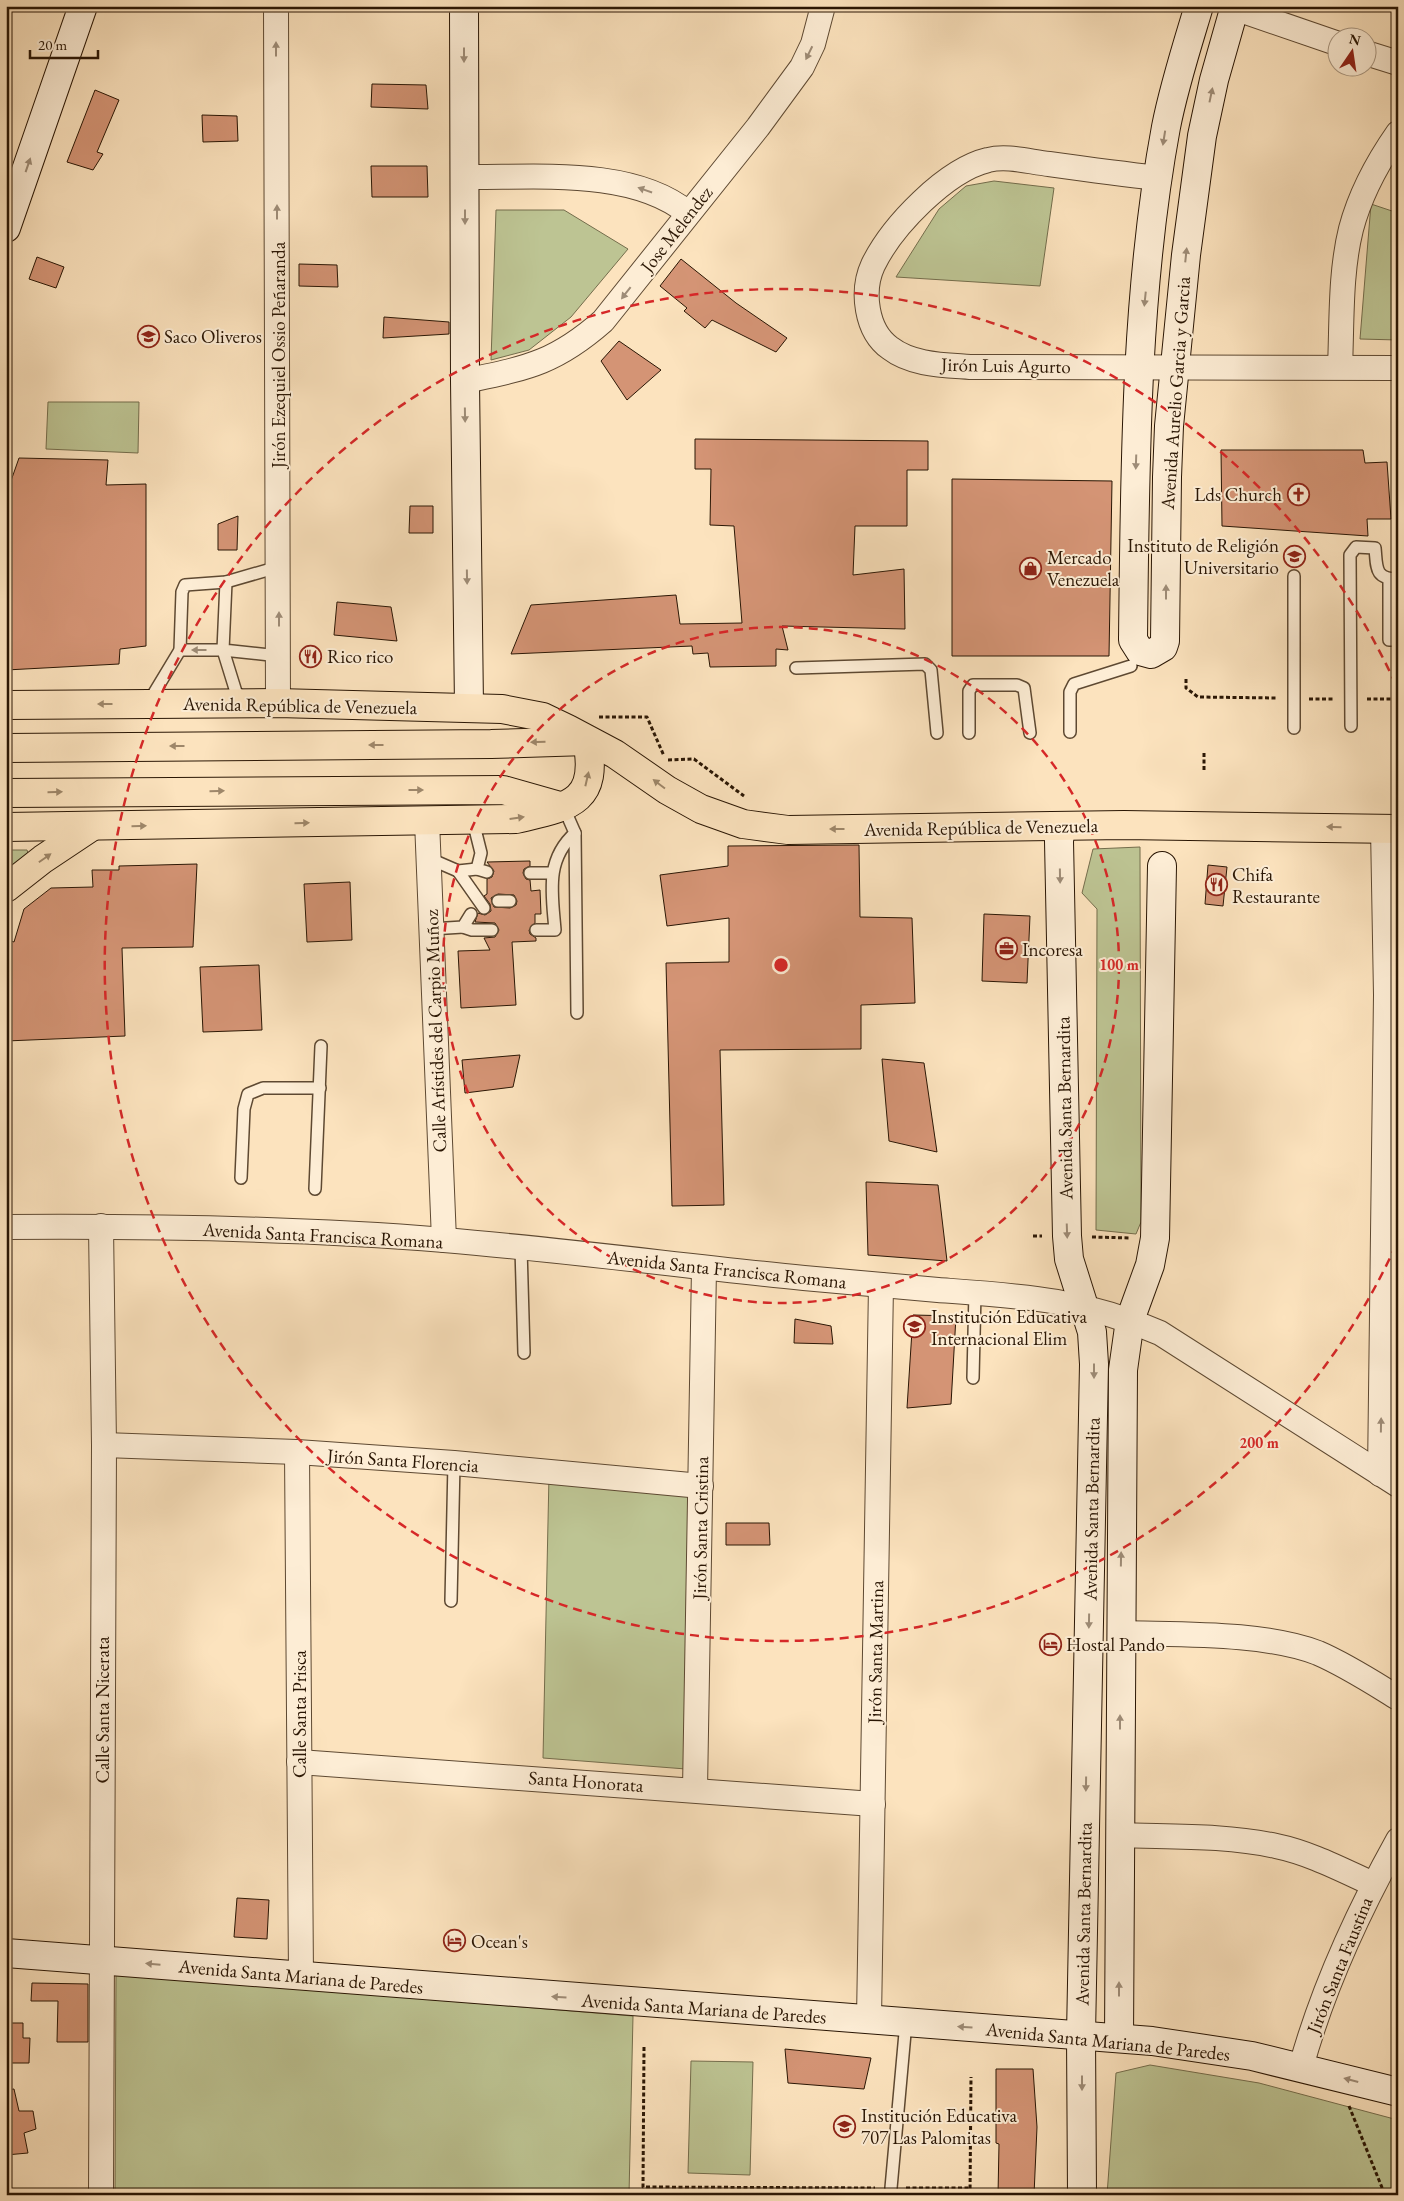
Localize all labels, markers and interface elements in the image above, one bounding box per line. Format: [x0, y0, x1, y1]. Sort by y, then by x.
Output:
scale bar [30, 28, 98, 60]
north arrow [1326, 28, 1376, 78]
text: N [1347, 29, 1363, 50]
text: 20 m [38, 35, 67, 54]
one-way arrow [272, 41, 280, 57]
one-way arrow [805, 46, 813, 60]
one-way arrow [460, 47, 468, 63]
one-way arrow [1207, 87, 1215, 102]
one-way arrow [1160, 130, 1168, 146]
one-way arrow [24, 157, 32, 172]
street label: Jose Melendez [633, 180, 719, 279]
one-way arrow [638, 186, 653, 193]
one-way arrow [273, 203, 281, 219]
one-way arrow [461, 210, 469, 226]
street label: Jirón Ezequiel Ossio Peñaranda [266, 241, 291, 470]
one-way arrow [1182, 247, 1190, 263]
street label: Avenida Aurelio Garcia y Garcia [1155, 275, 1196, 511]
one-way arrow [621, 286, 631, 300]
one-way arrow [1141, 292, 1149, 308]
school or university icon: Saco Oliveros [136, 324, 160, 348]
place label: Saco Oliveros [164, 324, 262, 349]
street label: Jirón Luis Agurto [939, 352, 1071, 379]
one-way arrow [461, 407, 469, 423]
one-way arrow [1131, 454, 1139, 470]
place label: Lds Church [1194, 482, 1282, 507]
church icon: Lds Church [1286, 482, 1310, 506]
place label: Instituto de Religión Universitario [1127, 533, 1279, 580]
school or university icon: Instituto de Religión Universitario [1283, 544, 1307, 568]
place label: Mercado Venezuela [1047, 545, 1120, 592]
shop icon: Mercado Venezuela [1019, 556, 1043, 580]
one-way arrow [463, 570, 471, 586]
one-way arrow [1162, 584, 1170, 600]
one-way arrow [275, 611, 283, 627]
restaurant icon: Rico rico [299, 644, 323, 668]
place label: Rico rico [327, 644, 394, 669]
one-way arrow [191, 646, 207, 654]
street label: Avenida República de Venezuela [182, 691, 418, 720]
one-way arrow [97, 700, 113, 708]
one-way arrow [530, 739, 546, 747]
one-way arrow [367, 741, 383, 749]
one-way arrow [169, 743, 185, 751]
one-way arrow [583, 771, 591, 786]
one-way arrow [653, 779, 666, 790]
one-way arrow [408, 786, 424, 794]
one-way arrow [210, 787, 226, 795]
one-way arrow [47, 788, 63, 796]
street label: Avenida República de Venezuela [863, 813, 1099, 842]
one-way arrow [509, 814, 525, 822]
one-way arrow [294, 819, 310, 827]
one-way arrow [132, 822, 148, 830]
one-way arrow [1326, 823, 1342, 831]
one-way arrow [829, 825, 845, 833]
one-way arrow [38, 853, 52, 863]
place label: Chifa Restaurante [1232, 862, 1320, 909]
one-way arrow [1056, 868, 1064, 884]
restaurant icon: Chifa Restaurante [1204, 873, 1228, 897]
street label: Calle Arístides del Carpio Muñoz [419, 908, 452, 1153]
office icon: Incoresa [994, 937, 1018, 961]
place label: Incoresa [1022, 937, 1083, 962]
text: 100 m [1099, 955, 1139, 974]
centre of rings [772, 956, 790, 974]
street label: Avenida Santa Bernardita [1050, 1016, 1079, 1201]
street label: Avenida Santa Francisca Romana [201, 1217, 444, 1254]
one-way arrow [1063, 1223, 1071, 1239]
street label: Avenida Santa Francisca Romana [605, 1244, 848, 1295]
place label: Institución Educativa Internacional Elim [931, 1304, 1087, 1351]
school or university icon: Institución Educativa Internacional Elim [903, 1315, 927, 1339]
one-way arrow [1090, 1363, 1098, 1379]
street label: Avenida Santa Bernardita [1077, 1417, 1106, 1602]
one-way arrow [1377, 1417, 1385, 1433]
text: 200 m [1239, 1433, 1279, 1452]
street label: Jirón Santa Florencia [324, 1443, 480, 1478]
street label: Jirón Santa Cristina [687, 1456, 714, 1602]
one-way arrow [1117, 1551, 1125, 1567]
street label: Jirón Santa Martina [862, 1580, 889, 1726]
one-way arrow [1085, 1613, 1093, 1629]
hotel icon: Hostal Pando [1038, 1632, 1062, 1656]
place label: Hostal Pando [1066, 1632, 1165, 1657]
street label: Calle Santa Nicerata [90, 1636, 115, 1784]
street label: Calle Santa Prisca [287, 1650, 312, 1778]
one-way arrow [1116, 1714, 1124, 1730]
street label: Santa Honorata [527, 1765, 645, 1798]
one-way arrow [1082, 1776, 1090, 1792]
street label: Avenida Santa Bernardita [1069, 1822, 1098, 2007]
street label: Jirón Santa Faustina [1300, 1893, 1378, 2039]
hotel icon: Ocean's [443, 1929, 467, 1953]
place label: Ocean's [471, 1929, 528, 1954]
street label: Avenida Santa Mariana de Paredes [177, 1953, 424, 2000]
one-way arrow [144, 1959, 160, 1967]
one-way arrow [1115, 1981, 1123, 1997]
street label: Avenida Santa Mariana de Paredes [580, 1987, 827, 2030]
one-way arrow [550, 1993, 566, 2001]
street label: Avenida Santa Mariana de Paredes [984, 2016, 1231, 2067]
one-way arrow [957, 2023, 973, 2031]
one-way arrow [1343, 2075, 1358, 2083]
one-way arrow [1078, 2076, 1086, 2092]
place label: Institución Educativa 707 Las Palomitas [861, 2103, 1017, 2150]
school or university icon: Institución Educativa 707 Las Palomitas [833, 2114, 857, 2138]

